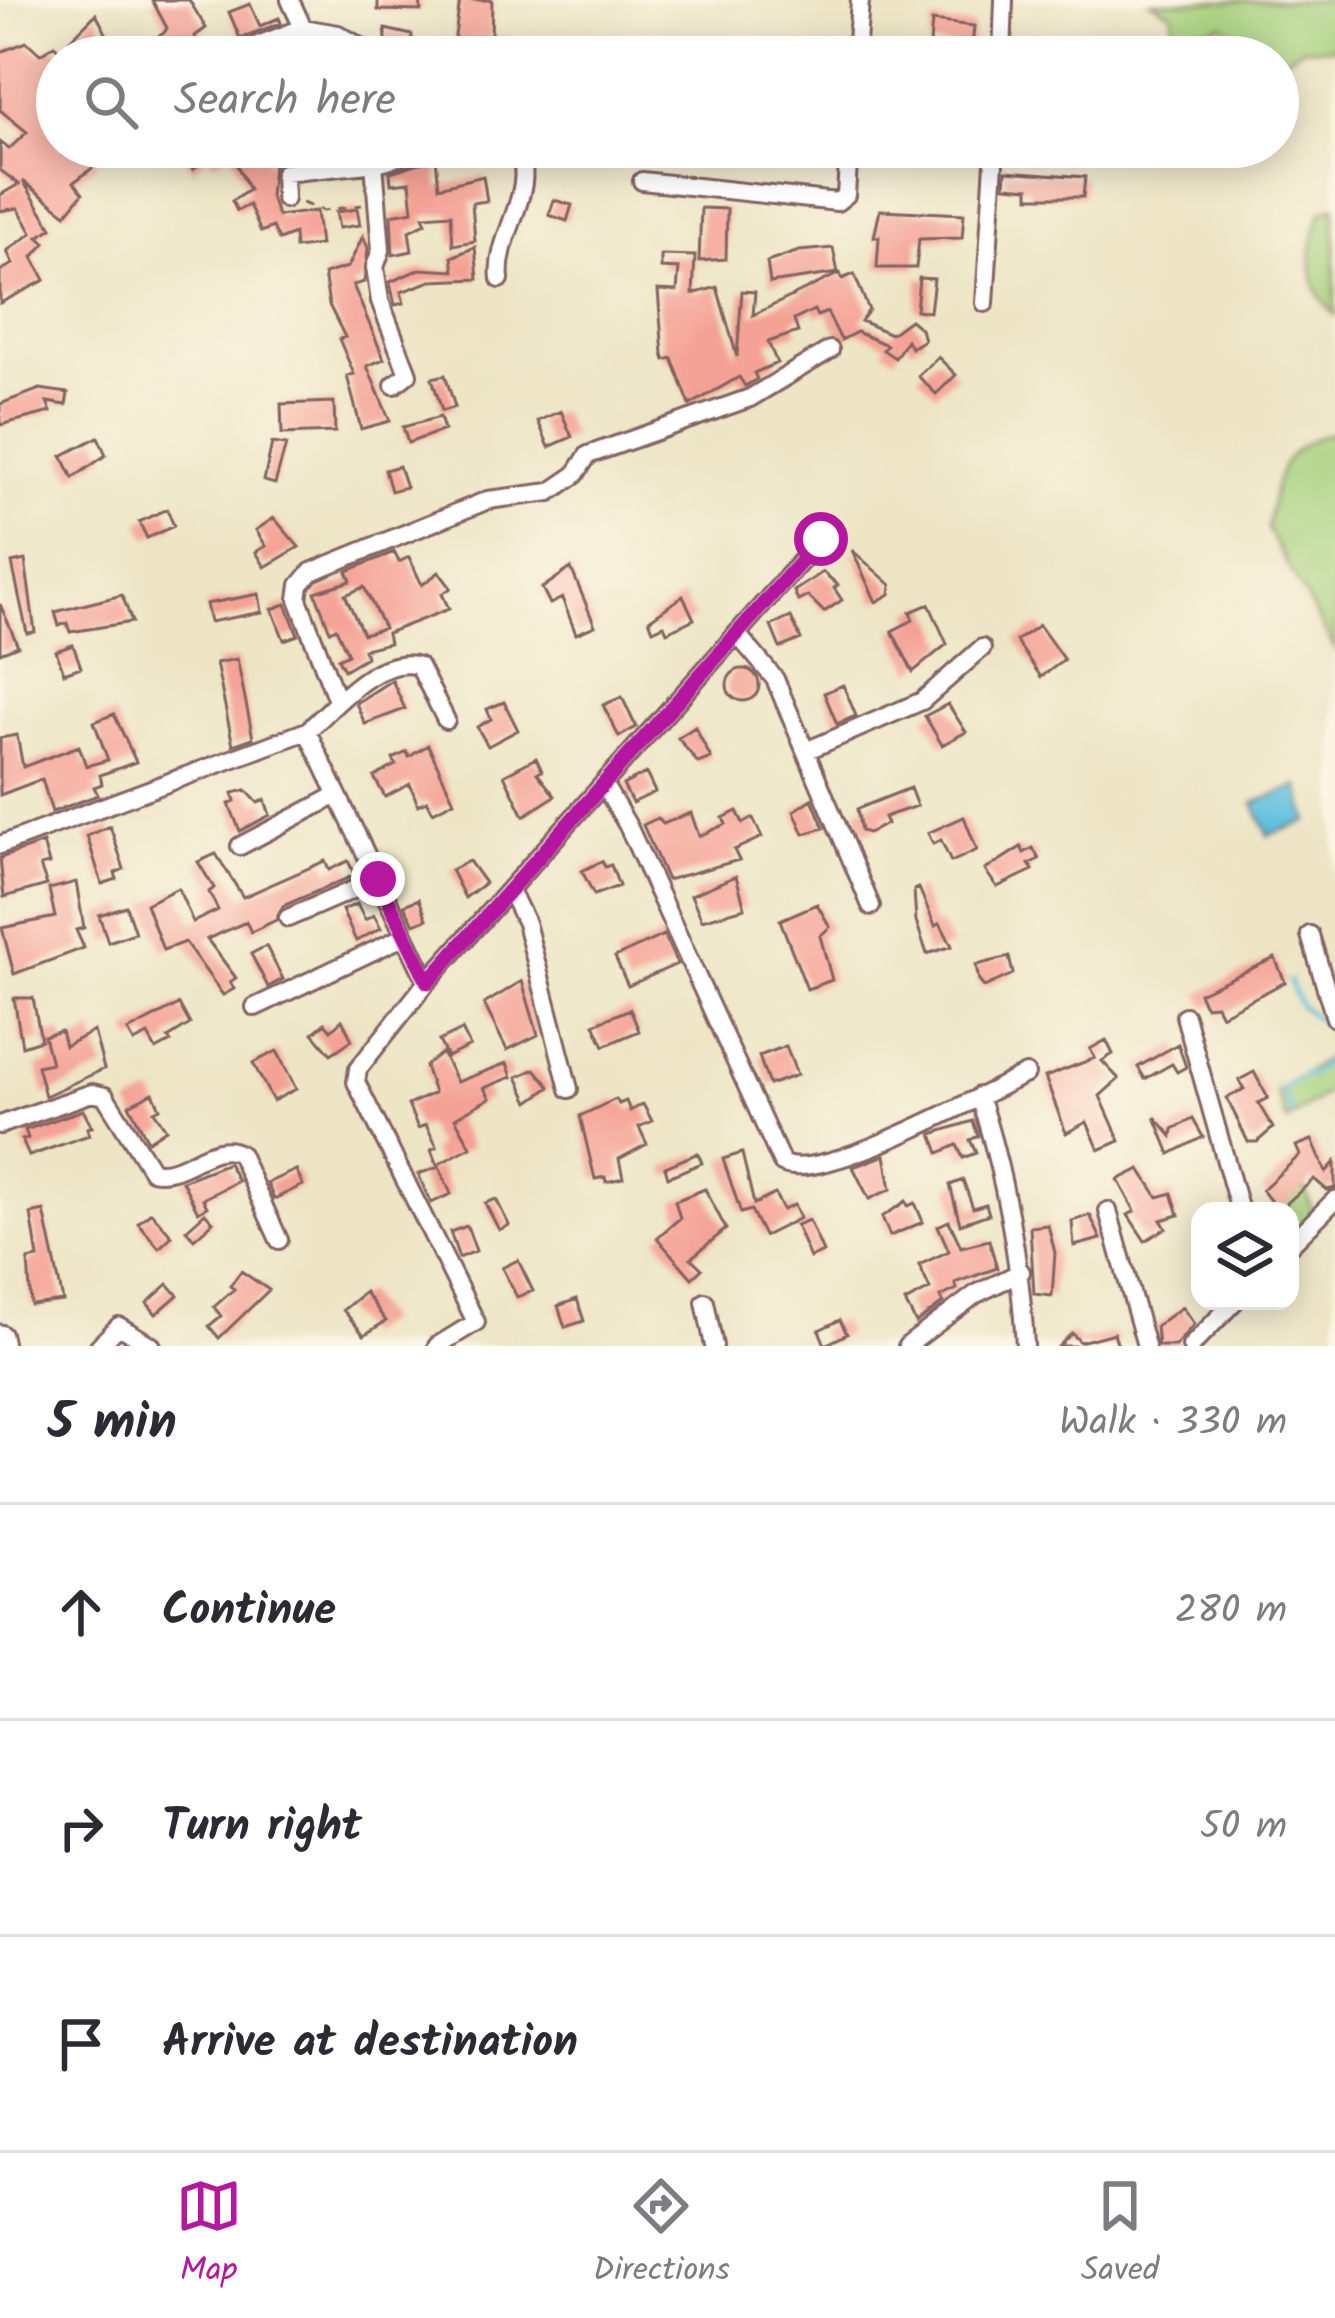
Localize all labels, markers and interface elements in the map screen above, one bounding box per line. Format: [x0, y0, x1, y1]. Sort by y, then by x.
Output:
search box [36, 36, 1299, 168]
text: Search here [174, 66, 396, 138]
icon: search [78, 69, 144, 135]
route start [794, 512, 848, 566]
route end [351, 852, 405, 906]
map controls [1191, 1202, 1299, 1310]
button: layers [1191, 1202, 1299, 1310]
text: 5 min [48, 1384, 177, 1465]
text: Walk · 330 m [1059, 1393, 1287, 1455]
text: Continue [162, 1576, 336, 1648]
icon: ahead [48, 1579, 114, 1645]
text: 280 m [1175, 1581, 1287, 1643]
text: Turn right [162, 1792, 362, 1864]
icon: right [48, 1795, 114, 1861]
text: 50 m [1200, 1797, 1287, 1859]
text: Arrive at destination [162, 2008, 578, 2080]
icon: arrive [48, 2011, 114, 2077]
tab: Map [176, 2173, 242, 2298]
tab: Directions [593, 2173, 730, 2298]
tab: Saved [1081, 2173, 1159, 2298]

